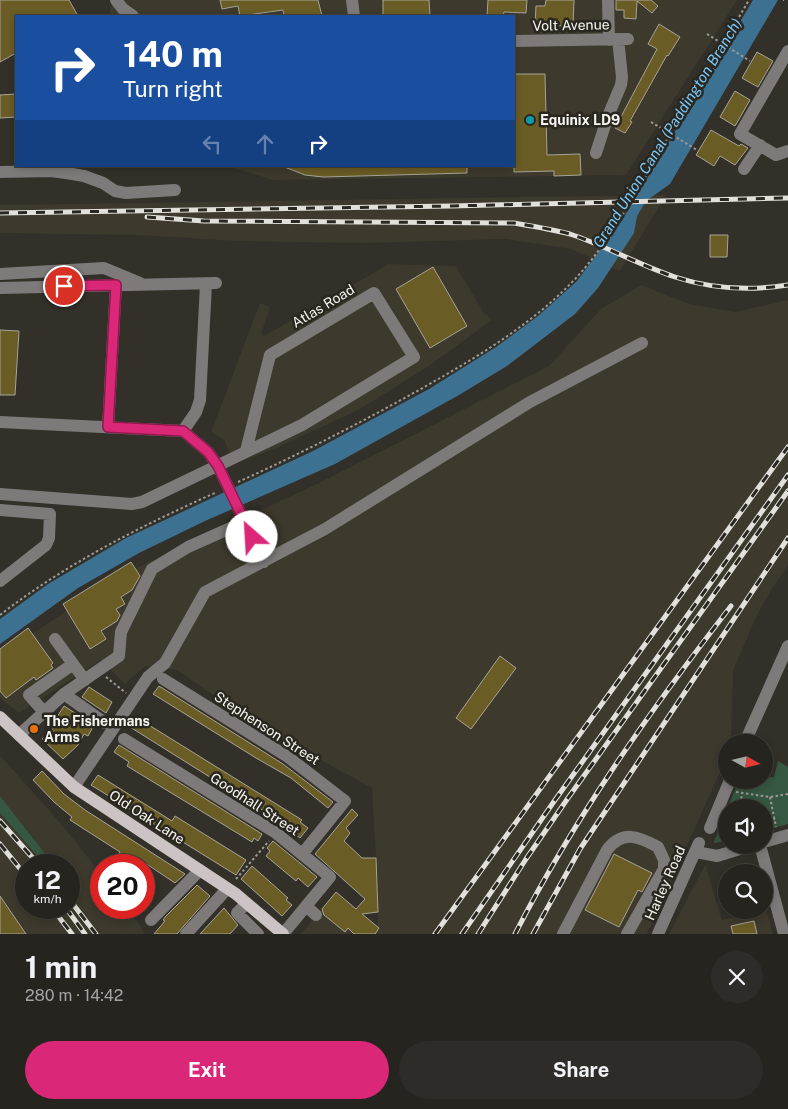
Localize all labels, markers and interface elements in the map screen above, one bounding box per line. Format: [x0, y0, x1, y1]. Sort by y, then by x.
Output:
water label: Grand Union Canal (Paddington Branch) [589, 15, 745, 251]
street label: Volt Avenue [532, 16, 610, 34]
text: 140 m [123, 34, 223, 75]
icon: right [40, 35, 105, 100]
text: Turn right [123, 76, 223, 102]
place label: Equinix LD9 [540, 112, 620, 128]
marker: Equinix LD9 [524, 114, 536, 126]
icon: left [198, 130, 226, 158]
icon: ahead [251, 130, 279, 158]
icon: right [304, 130, 332, 158]
pin [43, 265, 85, 307]
icon: arrive [50, 272, 78, 300]
street label: Atlas Road [289, 281, 357, 331]
position arrow [225, 510, 277, 562]
street label: Stephenson Street [211, 688, 323, 768]
place label: The Fishermans Arms [44, 713, 150, 745]
marker: The Fishermans Arms [28, 723, 40, 735]
north arrow [718, 734, 772, 789]
map controls [718, 734, 773, 919]
street label: Goodhall Street [207, 769, 303, 839]
street label: Old Oak Lane [106, 787, 188, 847]
button: sound [718, 799, 773, 854]
street label: Harley Road [641, 843, 689, 923]
speed limit sign: 20 [90, 854, 155, 919]
button: search [718, 864, 773, 919]
text: 12 [34, 865, 61, 895]
text: km/h [33, 892, 62, 906]
text: 1 min [25, 949, 97, 985]
button: close [711, 951, 763, 1003]
text: 280 m · 14:42 [25, 986, 123, 1005]
button: Exit [25, 1041, 389, 1099]
button: Share [399, 1041, 763, 1099]

